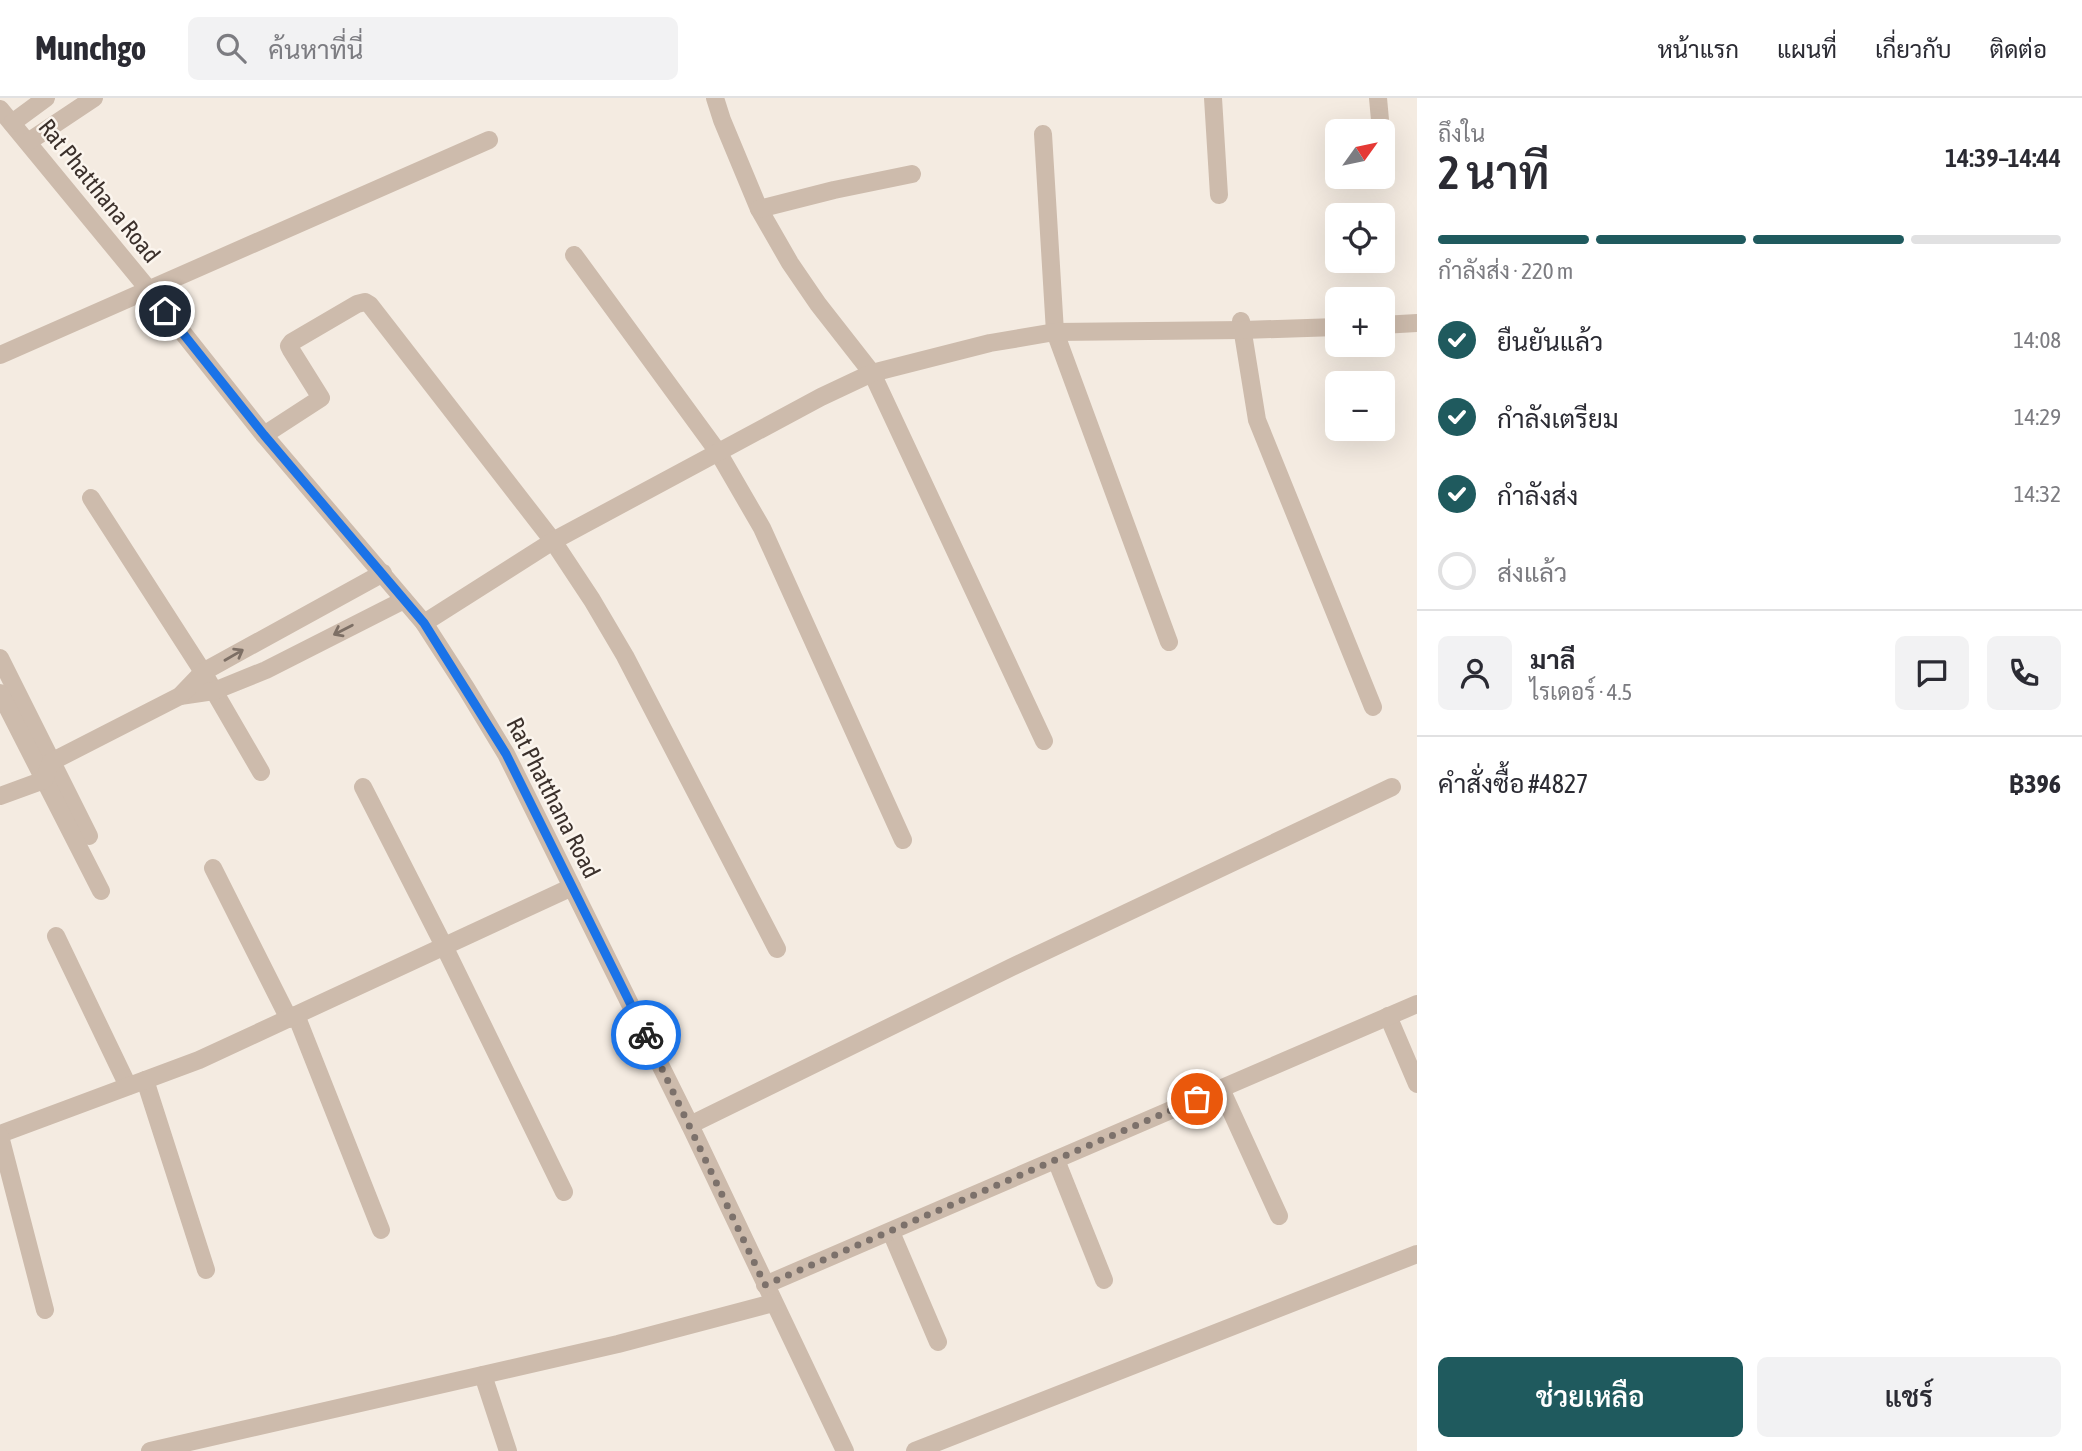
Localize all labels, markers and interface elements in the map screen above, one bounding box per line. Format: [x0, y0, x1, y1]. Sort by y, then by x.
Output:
search box [188, 17, 678, 80]
text: Munchgo [35, 29, 146, 67]
icon: search [212, 29, 250, 67]
text: ค้นหาที่นี่ [268, 35, 363, 65]
text: หน้าแรก [1658, 36, 1739, 63]
text: แผนที่ [1777, 36, 1837, 63]
text: เกี่ยวกับ [1875, 36, 1952, 63]
text: ติดต่อ [1990, 36, 2047, 63]
street label: Rat Phatthana Road [33, 114, 165, 268]
north arrow [1325, 119, 1395, 189]
map controls [1325, 119, 1395, 441]
text: ถึงใน [1438, 121, 1485, 147]
text: 14:39–14:44 [1945, 143, 2061, 173]
text: 2 นาที [1438, 146, 1550, 199]
button: locate [1325, 203, 1395, 273]
text: กำลังส่ง · 220 m [1438, 258, 1573, 284]
pin [135, 281, 195, 341]
button: + [1325, 287, 1395, 357]
icon: home [146, 292, 184, 330]
icon: check [1438, 321, 1476, 359]
text: ยืนยันแล้ว [1497, 327, 1603, 357]
text: 14:08 [2013, 327, 2061, 353]
button: − [1325, 371, 1395, 441]
icon: check [1438, 398, 1476, 436]
text: กำลังเตรียม [1497, 404, 1619, 434]
text: 14:29 [2014, 404, 2061, 430]
icon: check [1438, 475, 1476, 513]
text: กำลังส่ง [1497, 481, 1578, 511]
text: 14:32 [2014, 481, 2061, 507]
text: ส่งแล้ว [1497, 558, 1567, 588]
one-way arrow [333, 624, 354, 638]
button: person [1438, 636, 1512, 710]
button: chat [1895, 636, 1969, 710]
button: phone [1987, 636, 2061, 710]
text: มาลี [1530, 645, 1575, 675]
one-way arrow [223, 648, 243, 662]
text: ไรเดอร์ · 4.5 [1530, 679, 1632, 705]
street label: Rat Phatthana Road [501, 713, 606, 883]
text: คำสั่งซื้อ #4827 [1438, 769, 1588, 799]
text: ฿396 [2009, 769, 2061, 799]
courier [611, 1000, 681, 1070]
icon: bike [627, 1016, 665, 1054]
pin [1167, 1069, 1227, 1129]
icon: bag [1178, 1080, 1216, 1118]
button: ช่วยเหลือ [1438, 1357, 1743, 1437]
button: แชร์ [1757, 1357, 2061, 1437]

